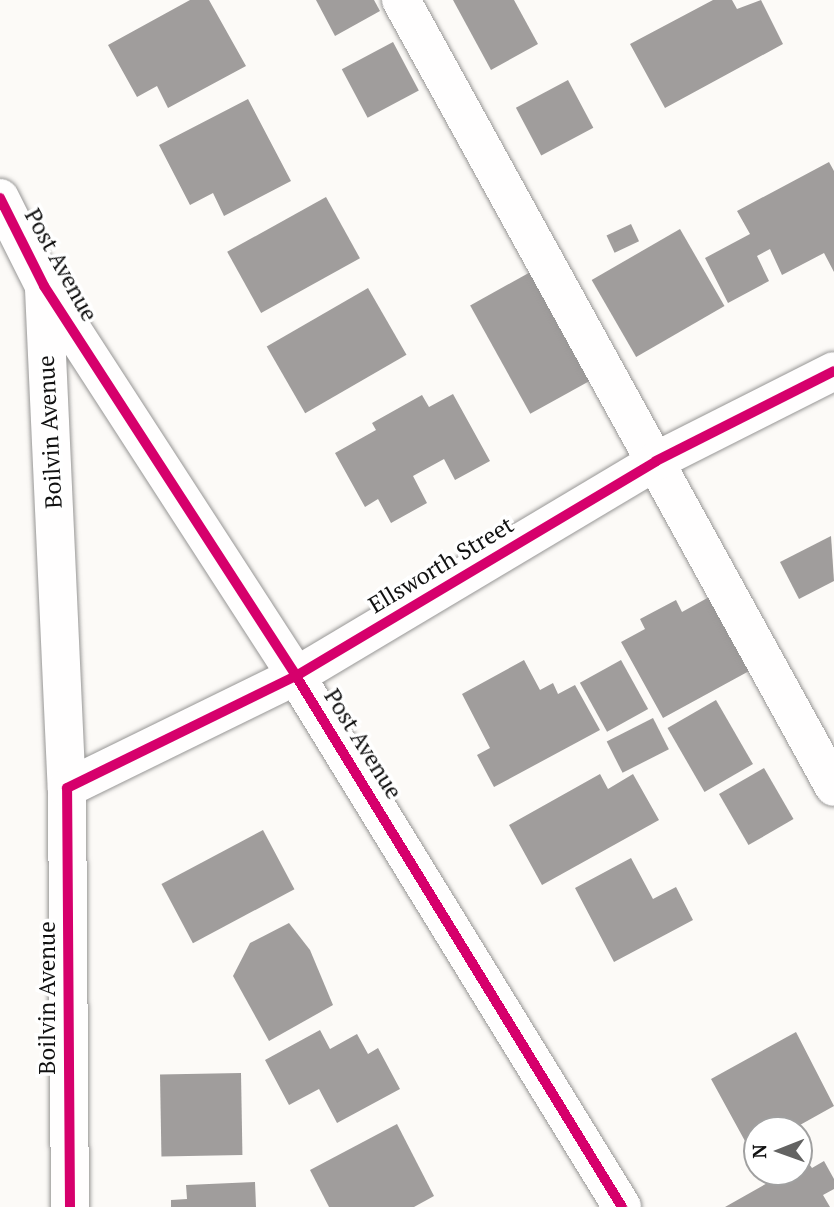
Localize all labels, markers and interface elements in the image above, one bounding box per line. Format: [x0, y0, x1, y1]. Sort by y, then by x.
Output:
street label: Post Avenue [19, 204, 103, 326]
street label: Boilvin Avenue [32, 354, 68, 510]
street label: Ellsworth Street [364, 511, 518, 619]
street label: Post Avenue [318, 684, 408, 804]
street label: Boilvin Avenue [33, 921, 61, 1075]
north arrow [743, 1116, 813, 1186]
text: N [746, 1144, 771, 1159]

